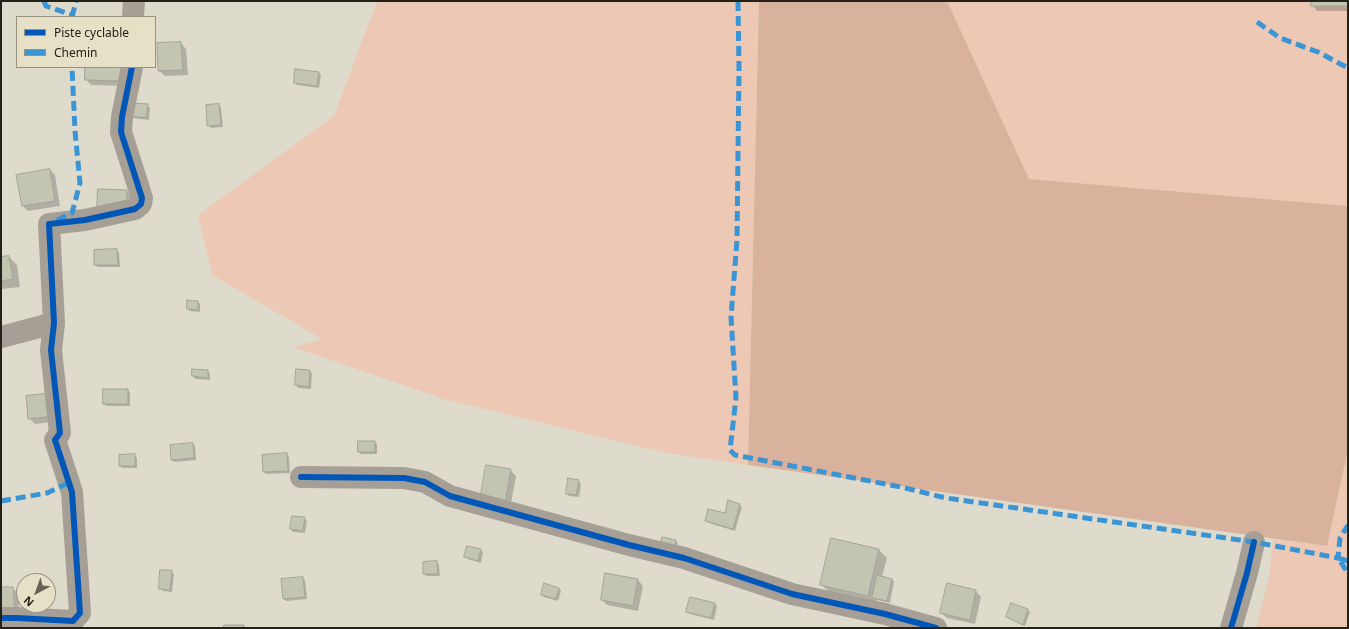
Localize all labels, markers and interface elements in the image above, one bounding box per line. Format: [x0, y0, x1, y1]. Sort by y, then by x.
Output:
legend [16, 16, 156, 68]
text: Piste cyclable [54, 24, 129, 41]
text: Chemin [54, 44, 98, 61]
north arrow [16, 573, 56, 613]
text: N [20, 593, 37, 610]

